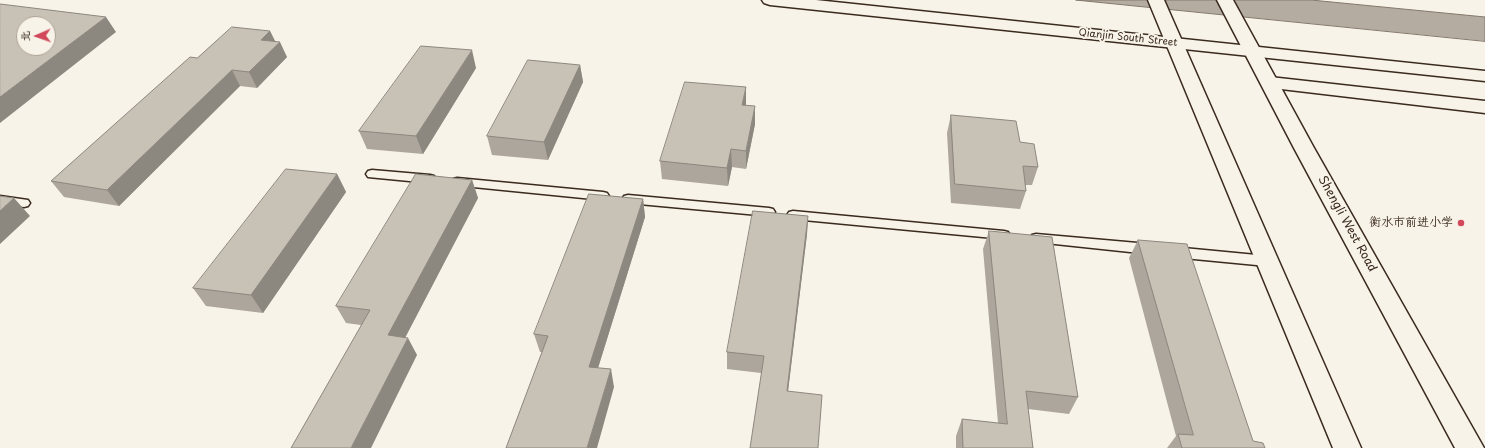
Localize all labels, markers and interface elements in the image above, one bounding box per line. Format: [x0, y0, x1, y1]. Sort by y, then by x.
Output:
north arrow [16, 16, 56, 56]
street label: Qianjin South Street [1078, 27, 1178, 49]
text: 北 [16, 31, 33, 42]
street label: Shengli West Road [1315, 173, 1379, 275]
place label: 衡水市前进小学 [1369, 216, 1453, 230]
marker: 衡水市前进小学 [1456, 218, 1466, 228]

